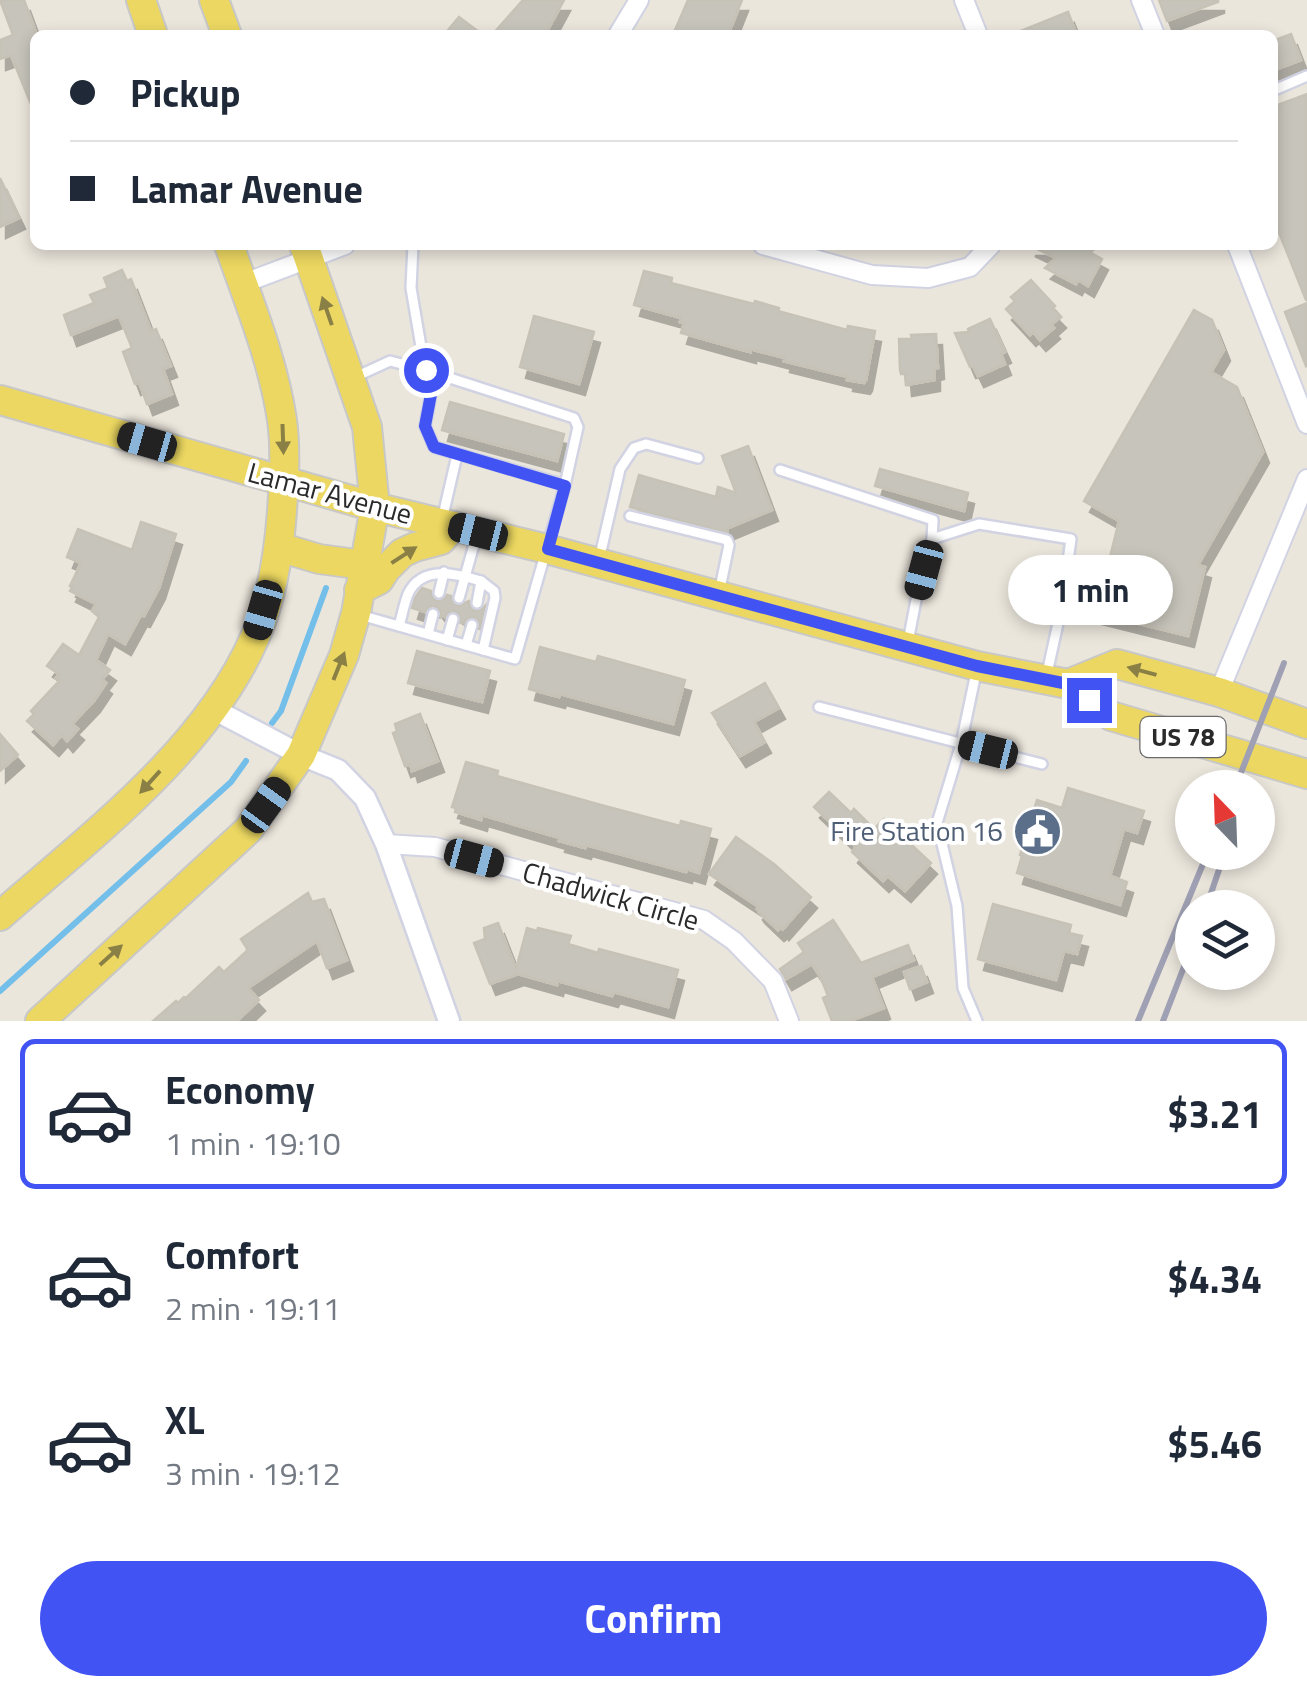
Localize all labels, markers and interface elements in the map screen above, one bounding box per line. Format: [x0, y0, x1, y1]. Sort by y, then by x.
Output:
text: Pickup [130, 64, 240, 122]
text: Lamar Avenue [130, 160, 363, 218]
one-way arrow [319, 296, 334, 326]
route start [404, 348, 449, 393]
car [114, 419, 180, 465]
one-way arrow [275, 424, 291, 456]
street label: Lamar Avenue [243, 450, 417, 535]
car [445, 510, 511, 554]
car [902, 537, 946, 603]
one-way arrow [391, 547, 418, 565]
callout: 1 min [1006, 555, 1172, 625]
text: 1 min [1052, 566, 1129, 614]
car [240, 577, 286, 643]
one-way arrow [332, 650, 348, 680]
one-way arrow [1127, 663, 1157, 678]
route end [1067, 678, 1112, 723]
road number: US 78 [1140, 717, 1226, 757]
car [955, 728, 1021, 772]
one-way arrow [139, 769, 161, 794]
north arrow [1175, 770, 1275, 870]
map controls [1175, 770, 1275, 990]
car [236, 772, 296, 838]
public building icon: Fire Station 16 [1012, 805, 1064, 857]
place label: Fire Station 16 [830, 809, 1003, 852]
car [441, 836, 507, 880]
street label: Chadwick Circle [518, 850, 705, 941]
button: layers [1175, 890, 1275, 990]
one-way arrow [99, 944, 123, 967]
text: Economy [165, 1061, 315, 1119]
icon: car [45, 1069, 135, 1159]
text: $3.21 [1167, 1085, 1262, 1143]
text: 1 min · 19:10 [165, 1119, 341, 1167]
text: Comfort [165, 1226, 299, 1284]
icon: car [45, 1234, 135, 1324]
text: $4.34 [1167, 1250, 1262, 1308]
text: 2 min · 19:11 [165, 1284, 341, 1332]
text: XL [165, 1391, 205, 1449]
icon: car [45, 1399, 135, 1489]
text: $5.46 [1167, 1415, 1262, 1473]
text: 3 min · 19:12 [165, 1449, 341, 1497]
button: Confirm [40, 1561, 1267, 1676]

